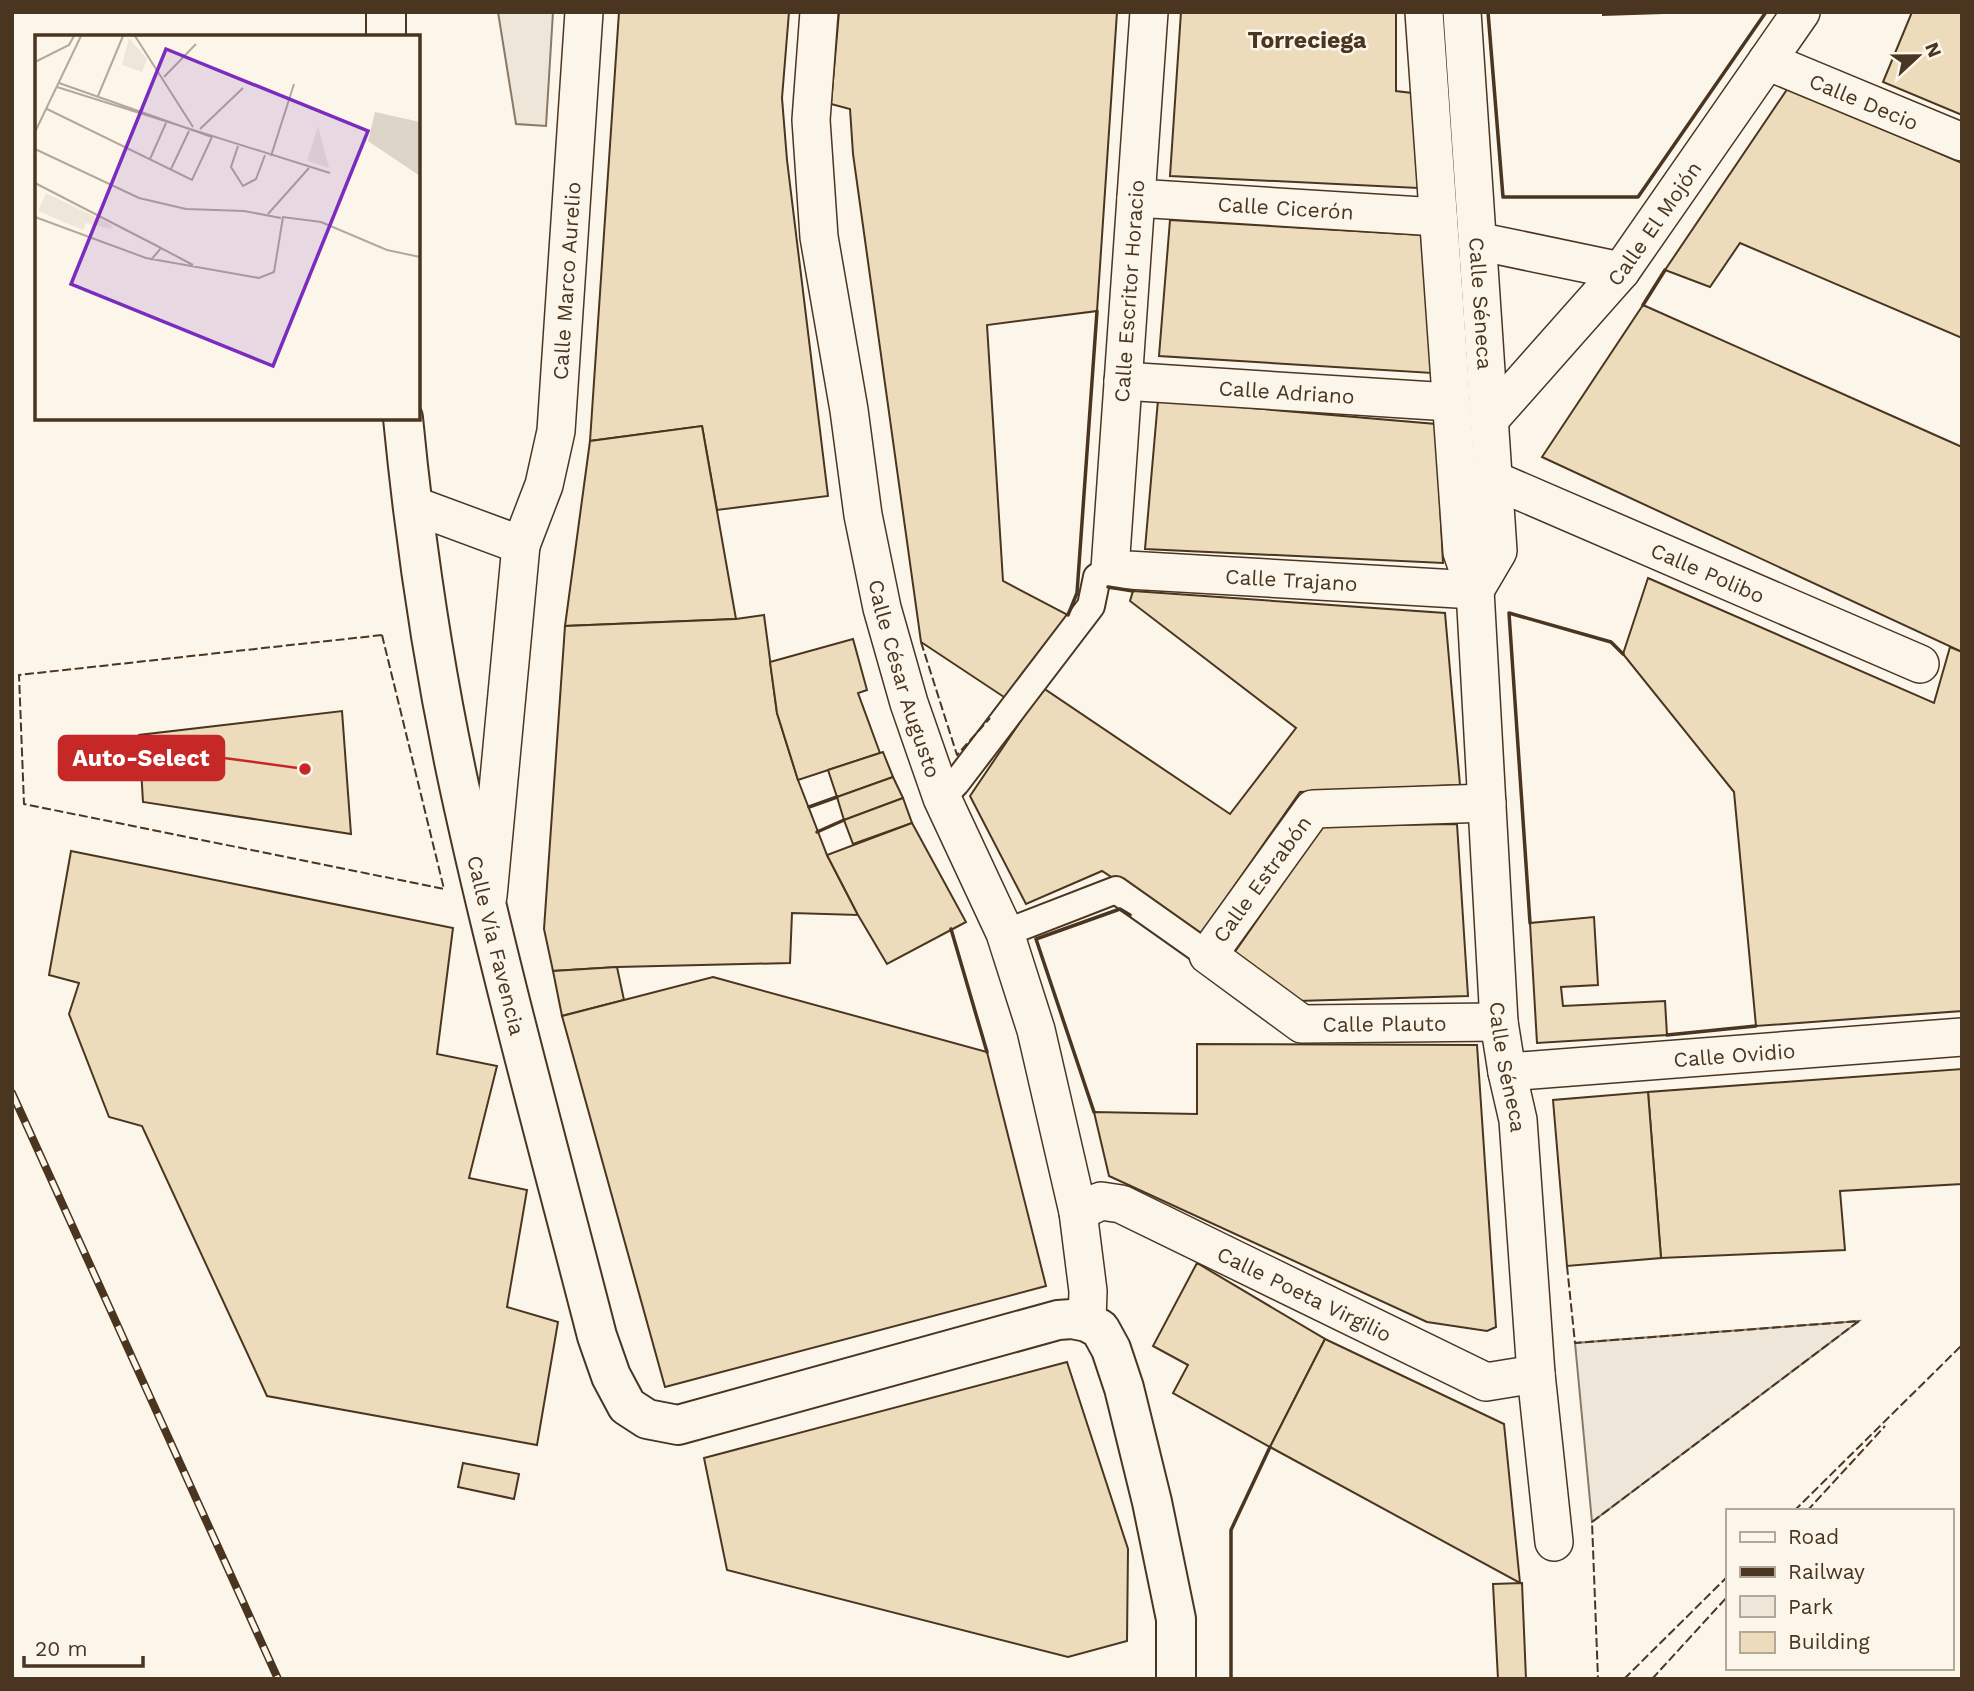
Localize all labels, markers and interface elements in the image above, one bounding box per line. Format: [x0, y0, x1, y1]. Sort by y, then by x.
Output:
north arrow [1883, 21, 1953, 91]
district label: Torreciega [1248, 27, 1367, 54]
inset map [35, 35, 420, 420]
text: N [1920, 39, 1947, 61]
street label: Calle Decio [1806, 68, 1922, 135]
street label: Calle El Mojón [1602, 156, 1706, 291]
street label: Calle Escritor Horacio [1109, 179, 1149, 403]
street label: Calle Marco Aurelio [547, 181, 585, 381]
street label: Calle Cicerón [1217, 191, 1354, 224]
street label: Calle Séneca [1465, 236, 1498, 371]
street label: Calle Adriano [1218, 375, 1355, 408]
street label: Calle Polibo [1647, 537, 1769, 608]
street label: Calle Trajano [1225, 563, 1358, 596]
street label: Calle César Augusto [864, 577, 946, 781]
callout: Auto-Select [59, 736, 224, 780]
text: Auto-Select [72, 745, 210, 772]
street label: Calle Estrabón [1208, 811, 1316, 947]
street label: Calle Vía Favencia [463, 853, 531, 1038]
street label: Calle Séneca [1485, 1001, 1531, 1133]
street label: Calle Plauto [1322, 1010, 1447, 1036]
street label: Calle Ovidio [1673, 1037, 1796, 1072]
street label: Calle Poeta Virgilio [1213, 1240, 1396, 1347]
legend [1726, 1509, 1953, 1670]
text: Road [1788, 1524, 1839, 1549]
text: Railway [1788, 1559, 1865, 1584]
text: Park [1788, 1594, 1833, 1619]
scale bar [24, 1624, 144, 1668]
text: Building [1788, 1629, 1870, 1654]
text: 20 m [35, 1636, 87, 1661]

